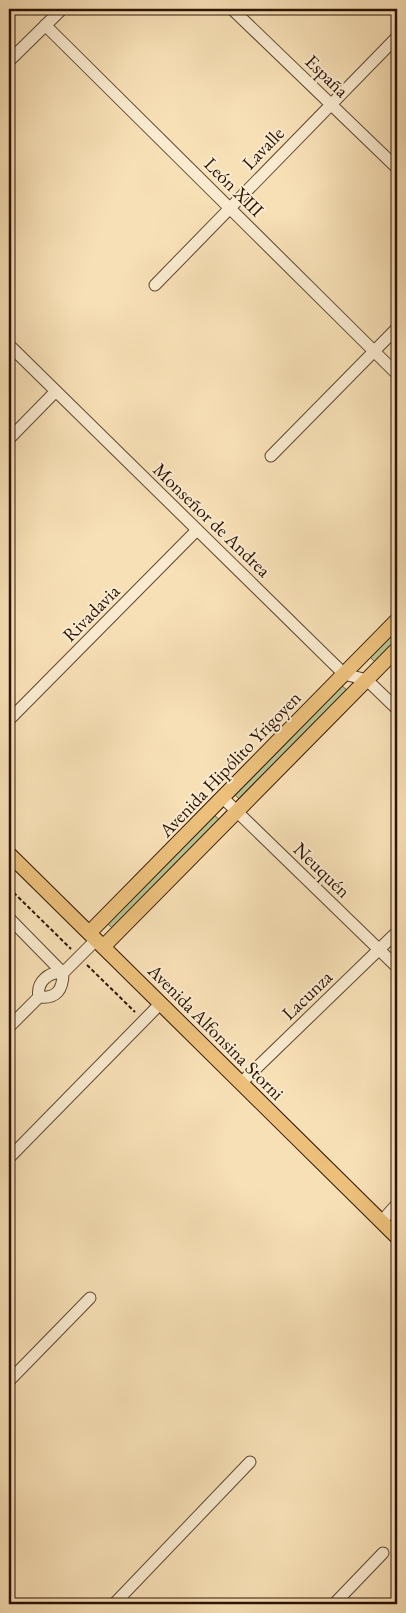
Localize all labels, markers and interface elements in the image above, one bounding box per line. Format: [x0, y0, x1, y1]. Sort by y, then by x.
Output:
street label: España [300, 49, 355, 103]
street label: Lavalle [236, 121, 290, 175]
street label: León XIII [199, 152, 270, 223]
street label: Monseñor de Andrea [148, 457, 276, 583]
street label: Rivadavia [57, 579, 125, 647]
street label: Avenida Hipólito Yrigoyen [153, 686, 306, 843]
street label: Neuquén [288, 837, 356, 903]
street label: Avenida Alfonsina Storni [142, 958, 290, 1106]
street label: Lacunza [276, 964, 338, 1025]

